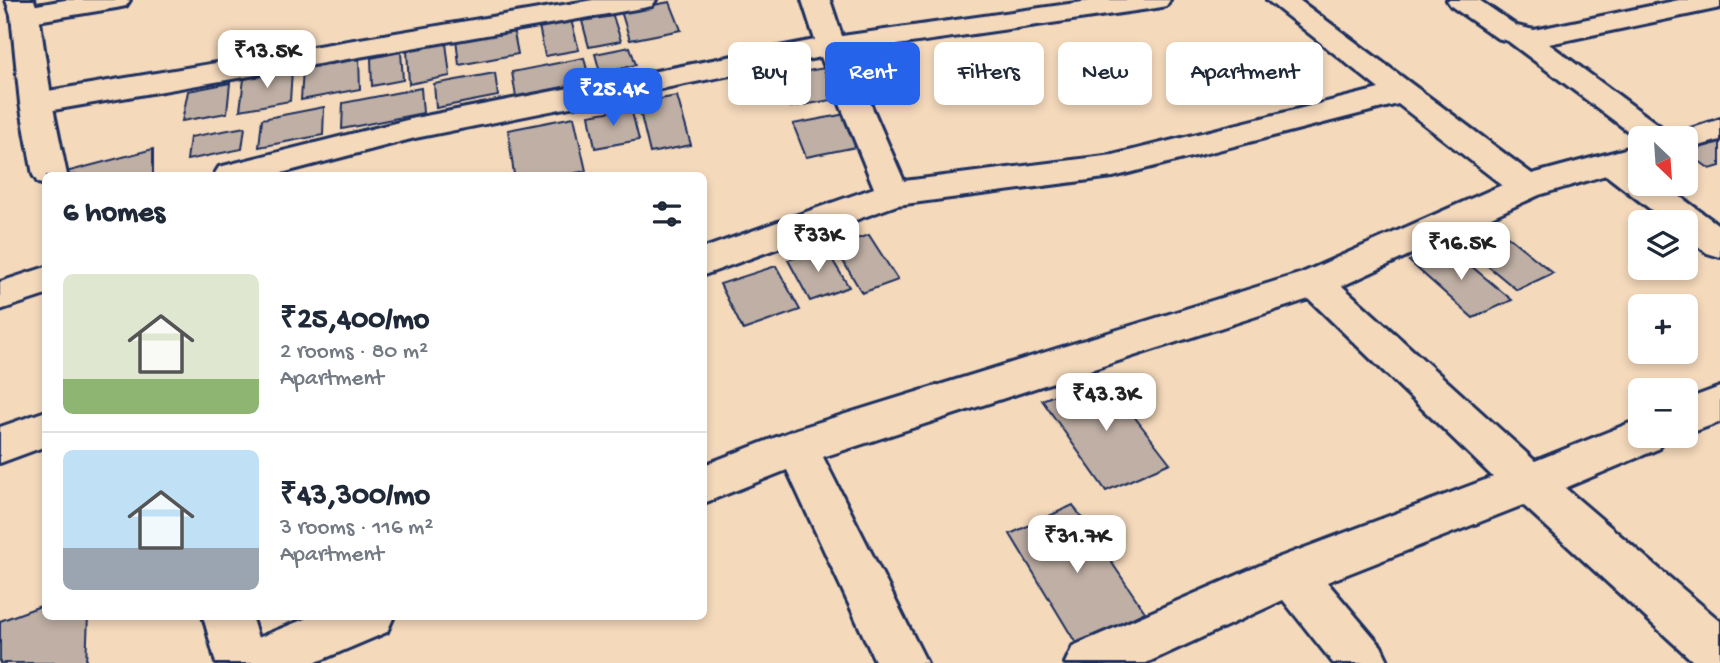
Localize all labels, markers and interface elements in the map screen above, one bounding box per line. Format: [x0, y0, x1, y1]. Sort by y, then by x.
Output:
pin: ₹13.5K [210, 31, 324, 90]
text: ₹13.5K [234, 39, 300, 66]
chip: Buy [728, 42, 811, 105]
chip: Rent [825, 42, 920, 105]
chip: Filters [934, 42, 1044, 105]
chip: New [1058, 42, 1152, 105]
chip: Apartment [1166, 42, 1323, 105]
pin: ₹25.4K [556, 68, 670, 128]
text: ₹25.4K [579, 77, 647, 104]
north arrow [1628, 126, 1698, 196]
map controls [1628, 126, 1698, 448]
icon: filters [648, 195, 686, 233]
text: 6 homes [63, 197, 165, 232]
button: layers [1628, 210, 1698, 280]
pin: ₹33K [777, 215, 859, 274]
pin: ₹16.5K [1404, 222, 1518, 282]
text: ₹33K [793, 223, 843, 250]
text: ₹16.5K [1428, 231, 1494, 258]
button: + [1628, 294, 1698, 364]
icon: home [119, 302, 203, 386]
text: ₹25,400/mo [280, 304, 429, 339]
text: 2 rooms · 80 m² [280, 339, 428, 366]
text: Apartment [280, 366, 384, 393]
pin: ₹43.3K [1049, 374, 1163, 433]
button: − [1628, 378, 1698, 448]
text: ₹43.3K [1072, 382, 1140, 409]
icon: home [119, 478, 203, 562]
text: ₹43,300/mo [280, 480, 430, 515]
text: 3 rooms · 116 m² [280, 515, 433, 542]
pin: ₹31.7K [1020, 516, 1134, 575]
text: ₹31.7K [1044, 524, 1110, 551]
text: Apartment [280, 542, 384, 569]

